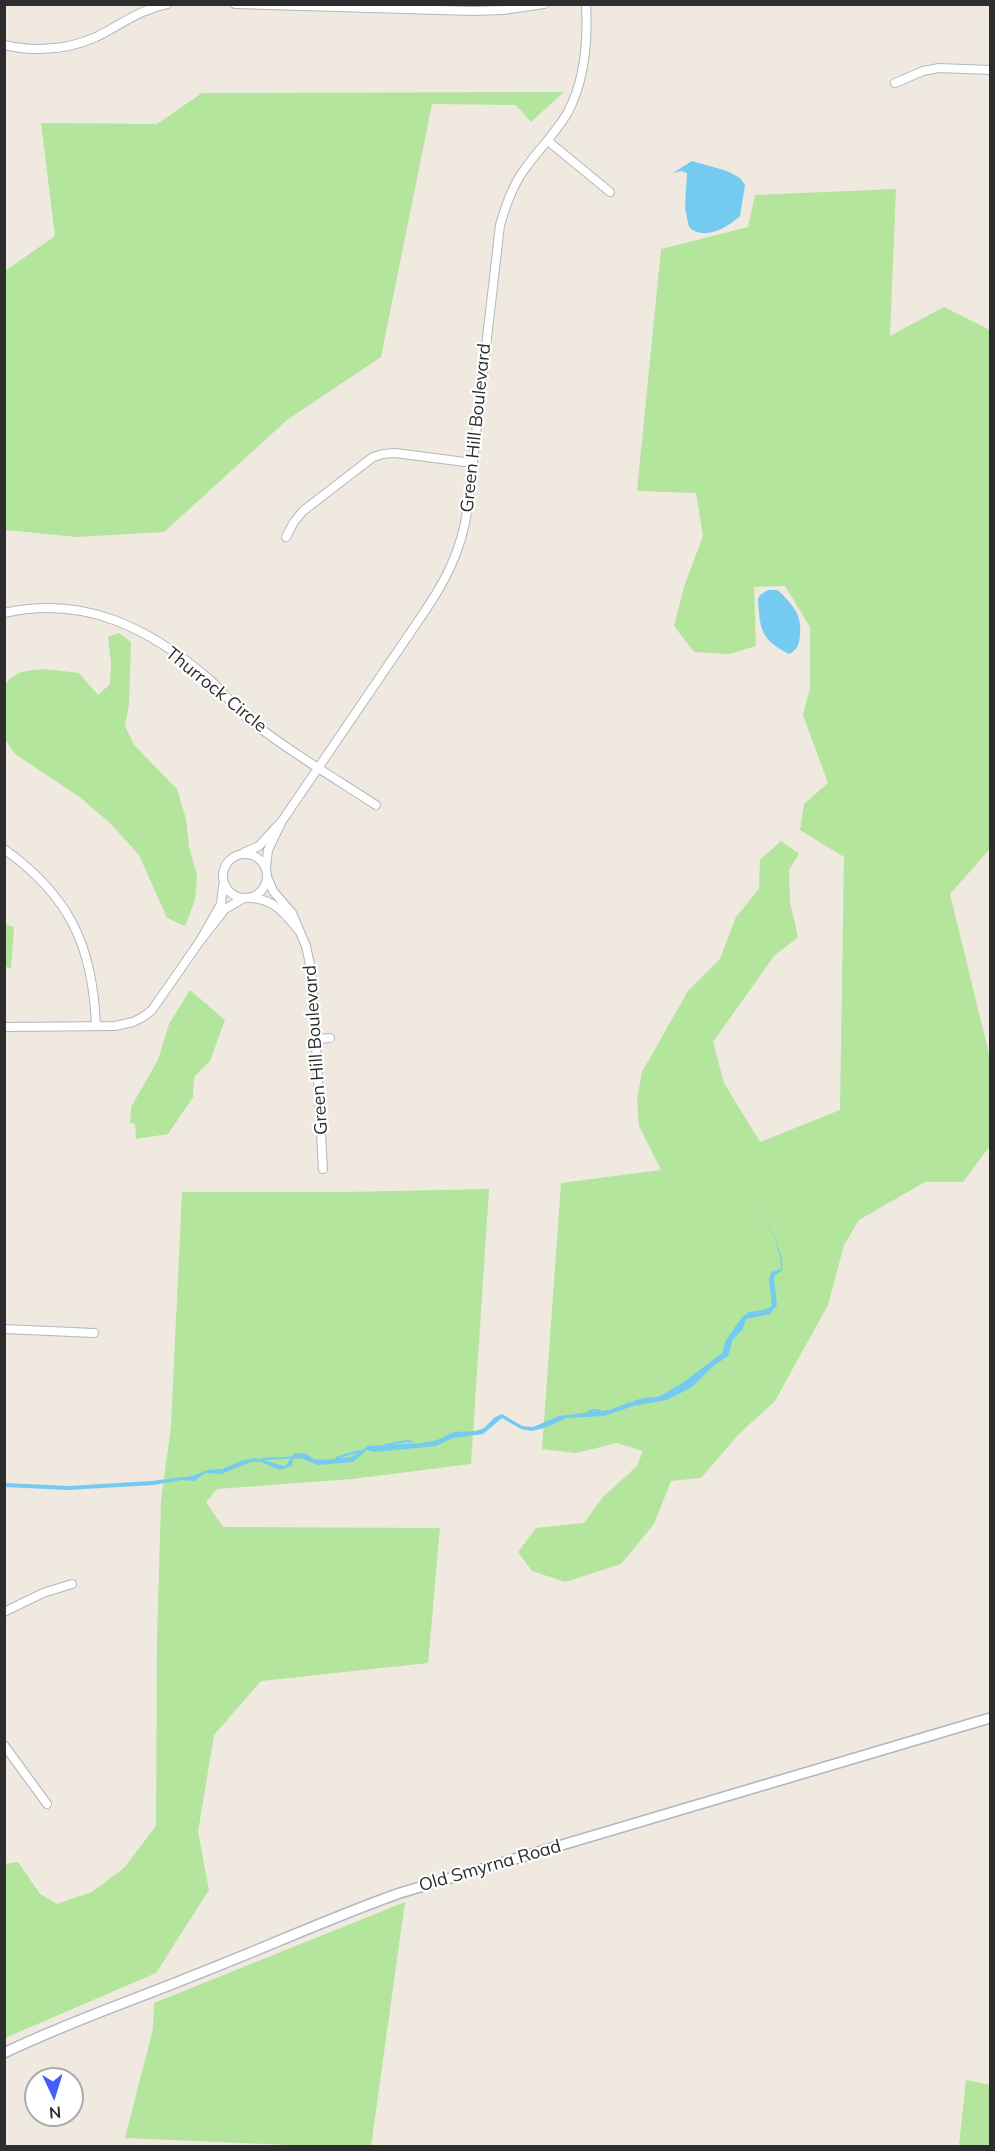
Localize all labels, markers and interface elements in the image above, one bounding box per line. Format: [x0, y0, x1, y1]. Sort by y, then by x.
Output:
street label: Green Hill Boulevard [456, 342, 496, 514]
street label: Thurrock Circle [161, 643, 271, 737]
street label: Green Hill Boulevard [299, 964, 333, 1136]
street label: Old Smyrna Road [416, 1835, 564, 1897]
north arrow [24, 2067, 84, 2127]
text: N [48, 2103, 62, 2123]

